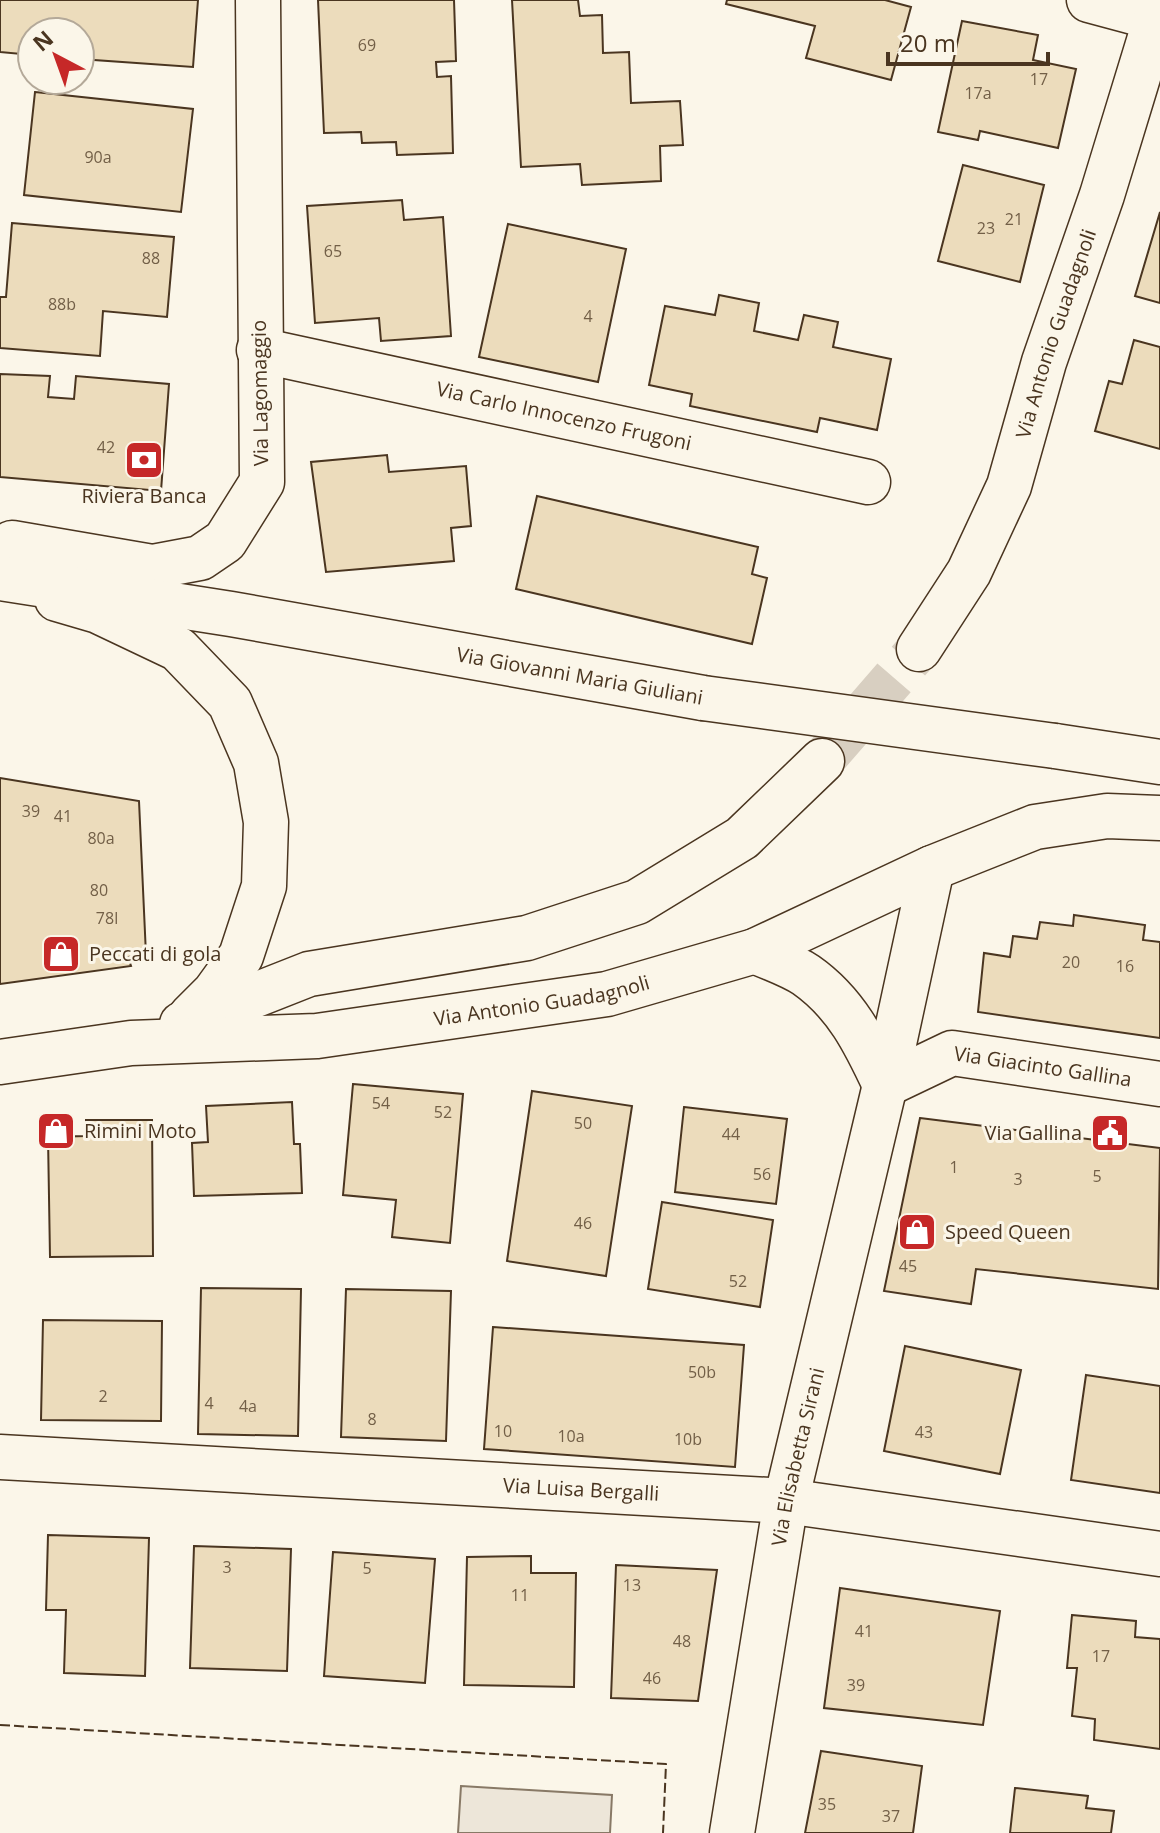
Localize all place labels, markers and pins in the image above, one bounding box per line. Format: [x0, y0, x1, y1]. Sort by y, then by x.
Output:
bank icon: Riviera Banca [123, 439, 165, 481]
place label: Riviera Banca [81, 482, 207, 509]
shop icon: Peccati di gola [40, 933, 82, 975]
place label: Peccati di gola [89, 940, 221, 967]
shop icon: Rimini Moto [35, 1110, 77, 1152]
public building icon: Via Gallina [1089, 1112, 1131, 1154]
place label: Rimini Moto [84, 1117, 197, 1144]
place label: Via Gallina [985, 1119, 1082, 1146]
shop icon: Speed Queen [896, 1211, 938, 1253]
place label: Speed Queen [945, 1218, 1071, 1245]

